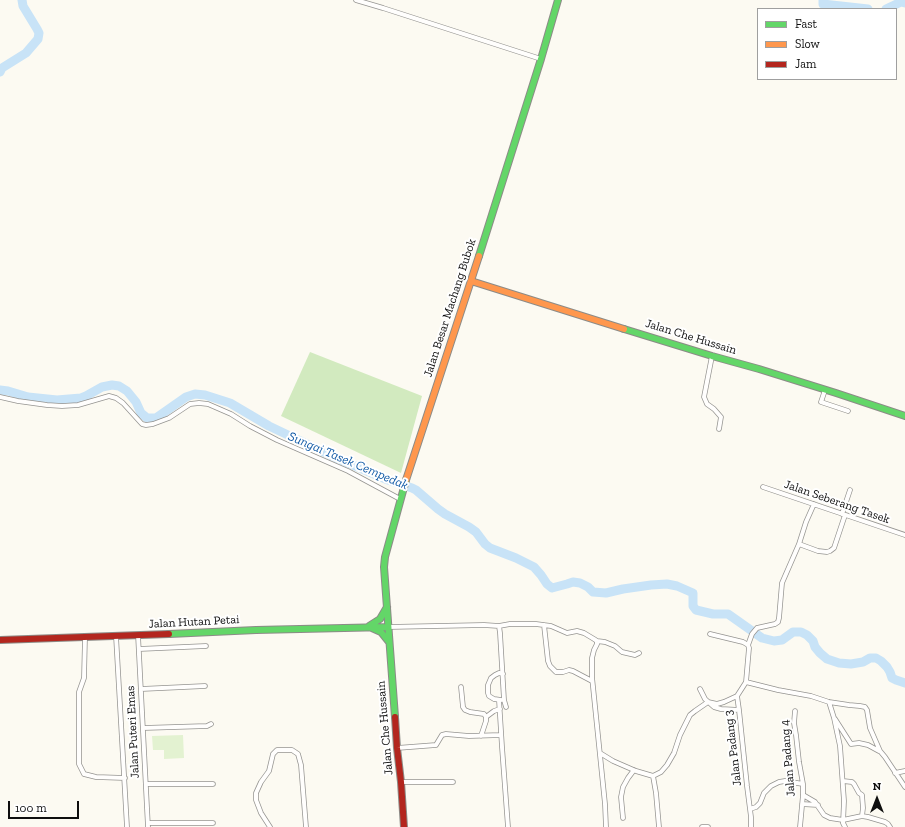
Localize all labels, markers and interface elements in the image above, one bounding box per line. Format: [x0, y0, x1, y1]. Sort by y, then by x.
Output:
legend [757, 8, 897, 80]
text: Fast [795, 17, 817, 31]
text: Slow [795, 37, 820, 51]
text: Jam [795, 57, 816, 71]
street label: Jalan Besar Machang Bubok [421, 237, 479, 379]
street label: Jalan Che Hussain [644, 316, 738, 358]
water label: Sungai Tasek Cempedak [286, 429, 410, 493]
street label: Jalan Seberang Tasek [782, 477, 892, 527]
street label: Jalan Hutan Petai [148, 612, 240, 632]
street label: Jalan Che Hussain [374, 680, 396, 776]
street label: Jalan Puteri Emas [123, 685, 143, 779]
street label: Jalan Padang 3 [721, 709, 745, 787]
street label: Jalan Padang 4 [777, 719, 799, 797]
north arrow [857, 779, 897, 819]
text: N [873, 780, 881, 793]
scale bar [10, 793, 81, 819]
text: 100 m [15, 801, 47, 815]

